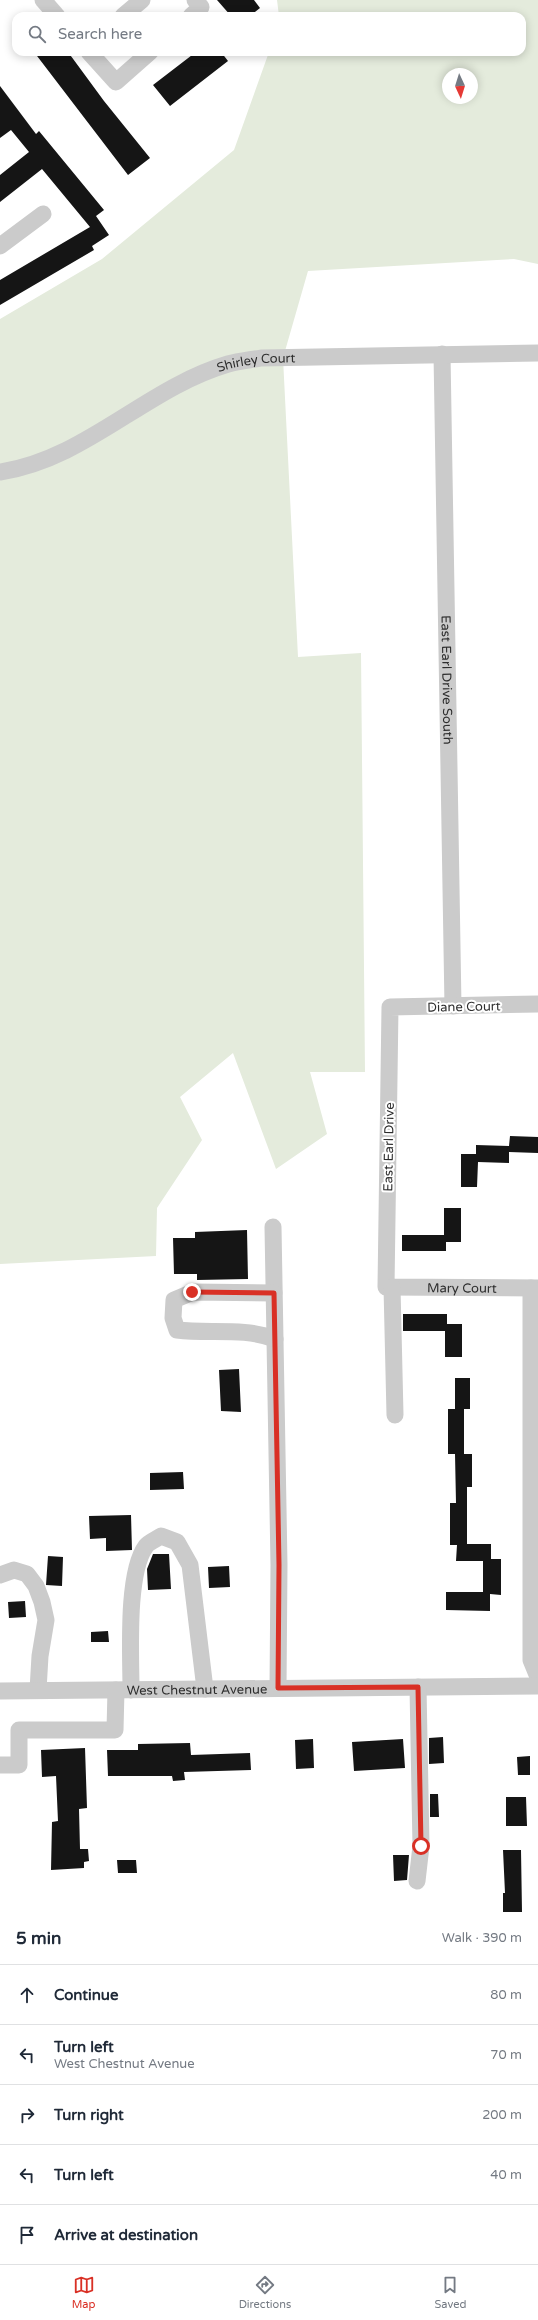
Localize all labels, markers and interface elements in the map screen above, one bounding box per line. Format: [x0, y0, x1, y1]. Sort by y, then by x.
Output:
search box [12, 12, 526, 56]
icon: search [26, 23, 48, 45]
text: Search here [58, 25, 142, 43]
north arrow [442, 68, 478, 104]
street label: Shirley Court [215, 350, 296, 376]
street label: East Earl Drive South [437, 615, 456, 745]
street label: Diane Court [427, 998, 501, 1016]
street label: East Earl Drive [380, 1102, 398, 1192]
street label: Mary Court [427, 1280, 497, 1297]
route end [183, 1283, 201, 1301]
street label: West Chestnut Avenue [127, 1682, 267, 1699]
route start [412, 1837, 430, 1855]
text: 5 min [16, 1928, 61, 1949]
text: Walk · 390 m [442, 1930, 522, 1946]
icon: ahead [16, 1984, 38, 2006]
text: Continue [54, 1986, 118, 2004]
text: 80 m [490, 1987, 522, 2003]
text: Turn left [54, 2038, 114, 2056]
icon: left [16, 2044, 38, 2066]
text: 70 m [490, 2047, 522, 2063]
text: West Chestnut Avenue [54, 2056, 195, 2072]
icon: right [16, 2104, 38, 2126]
text: Turn right [54, 2106, 124, 2124]
text: 200 m [482, 2107, 522, 2123]
icon: left [16, 2164, 38, 2186]
text: Turn left [54, 2166, 114, 2184]
text: 40 m [490, 2167, 522, 2183]
icon: arrive [16, 2224, 38, 2246]
text: Arrive at destination [54, 2226, 198, 2244]
tab: Map [72, 2274, 95, 2311]
tab: Directions [239, 2274, 291, 2311]
tab: Saved [435, 2274, 466, 2311]

